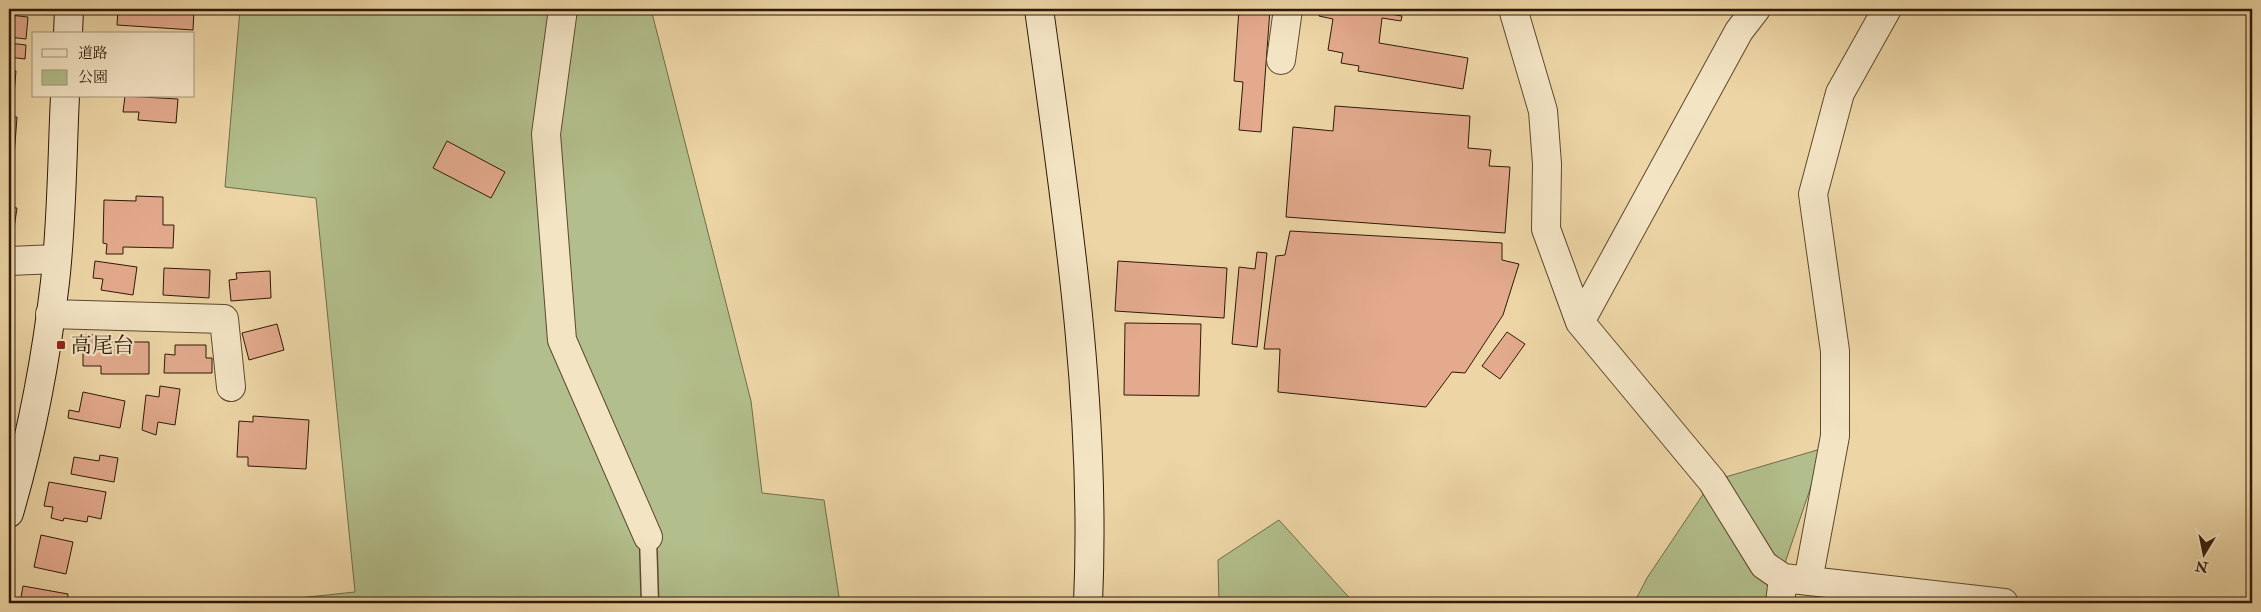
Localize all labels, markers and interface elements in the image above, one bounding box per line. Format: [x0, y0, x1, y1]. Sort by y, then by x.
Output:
legend [32, 32, 195, 98]
text: 道路 [78, 44, 108, 63]
text: 公園 [78, 68, 108, 87]
place label: 高尾台 [71, 332, 134, 359]
marker: 高尾台 [55, 339, 67, 351]
north arrow [2178, 530, 2228, 580]
text: N [2194, 557, 2210, 576]

